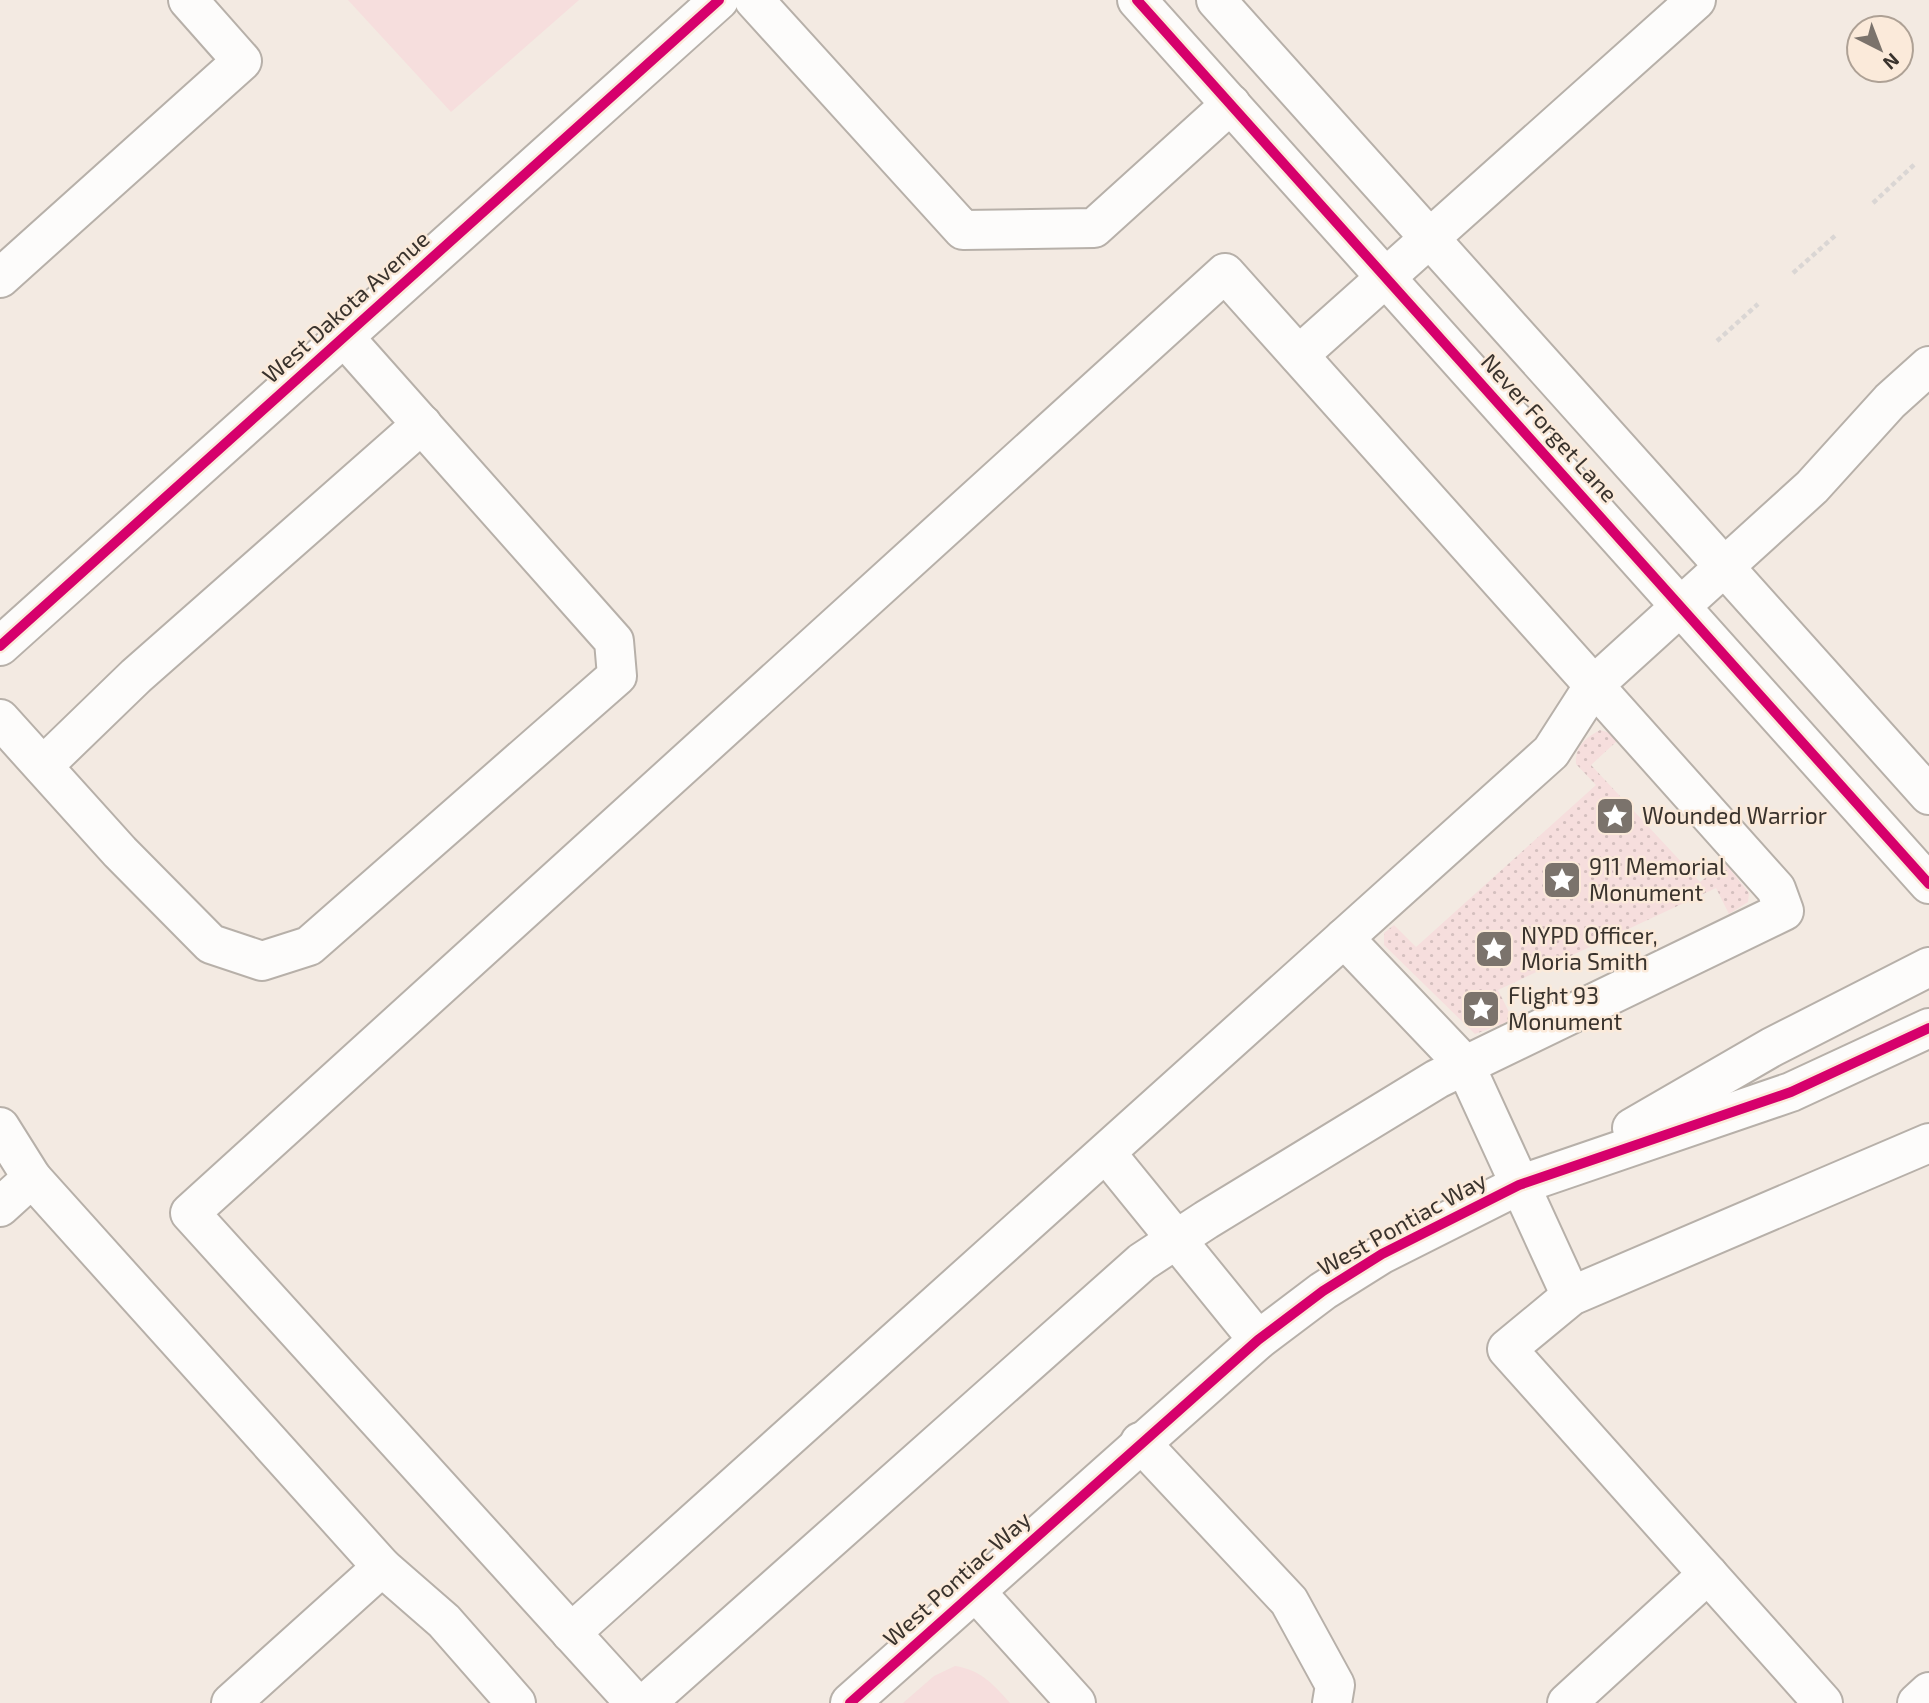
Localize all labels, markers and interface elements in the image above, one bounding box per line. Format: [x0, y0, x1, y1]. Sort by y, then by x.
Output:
north arrow [1845, 14, 1915, 84]
text: N [1879, 49, 1905, 75]
street label: West Dakota Avenue [256, 224, 434, 388]
street label: Never Forget Lane [1476, 347, 1624, 507]
place icon: Wounded Warrior [1594, 795, 1636, 837]
place label: Wounded Warrior [1642, 801, 1827, 829]
place label: 911 Memorial Monument [1589, 852, 1726, 906]
place icon: 911 Memorial Monument [1541, 859, 1583, 901]
place label: NYPD Officer, Moria Smith [1521, 921, 1658, 975]
place icon: NYPD Officer, Moria Smith [1473, 928, 1515, 970]
place label: Flight 93 Monument [1508, 981, 1623, 1035]
place icon: Flight 93 Monument [1460, 988, 1502, 1030]
street label: West Pontiac Way [1312, 1165, 1491, 1281]
street label: West Pontiac Way [877, 1505, 1036, 1652]

